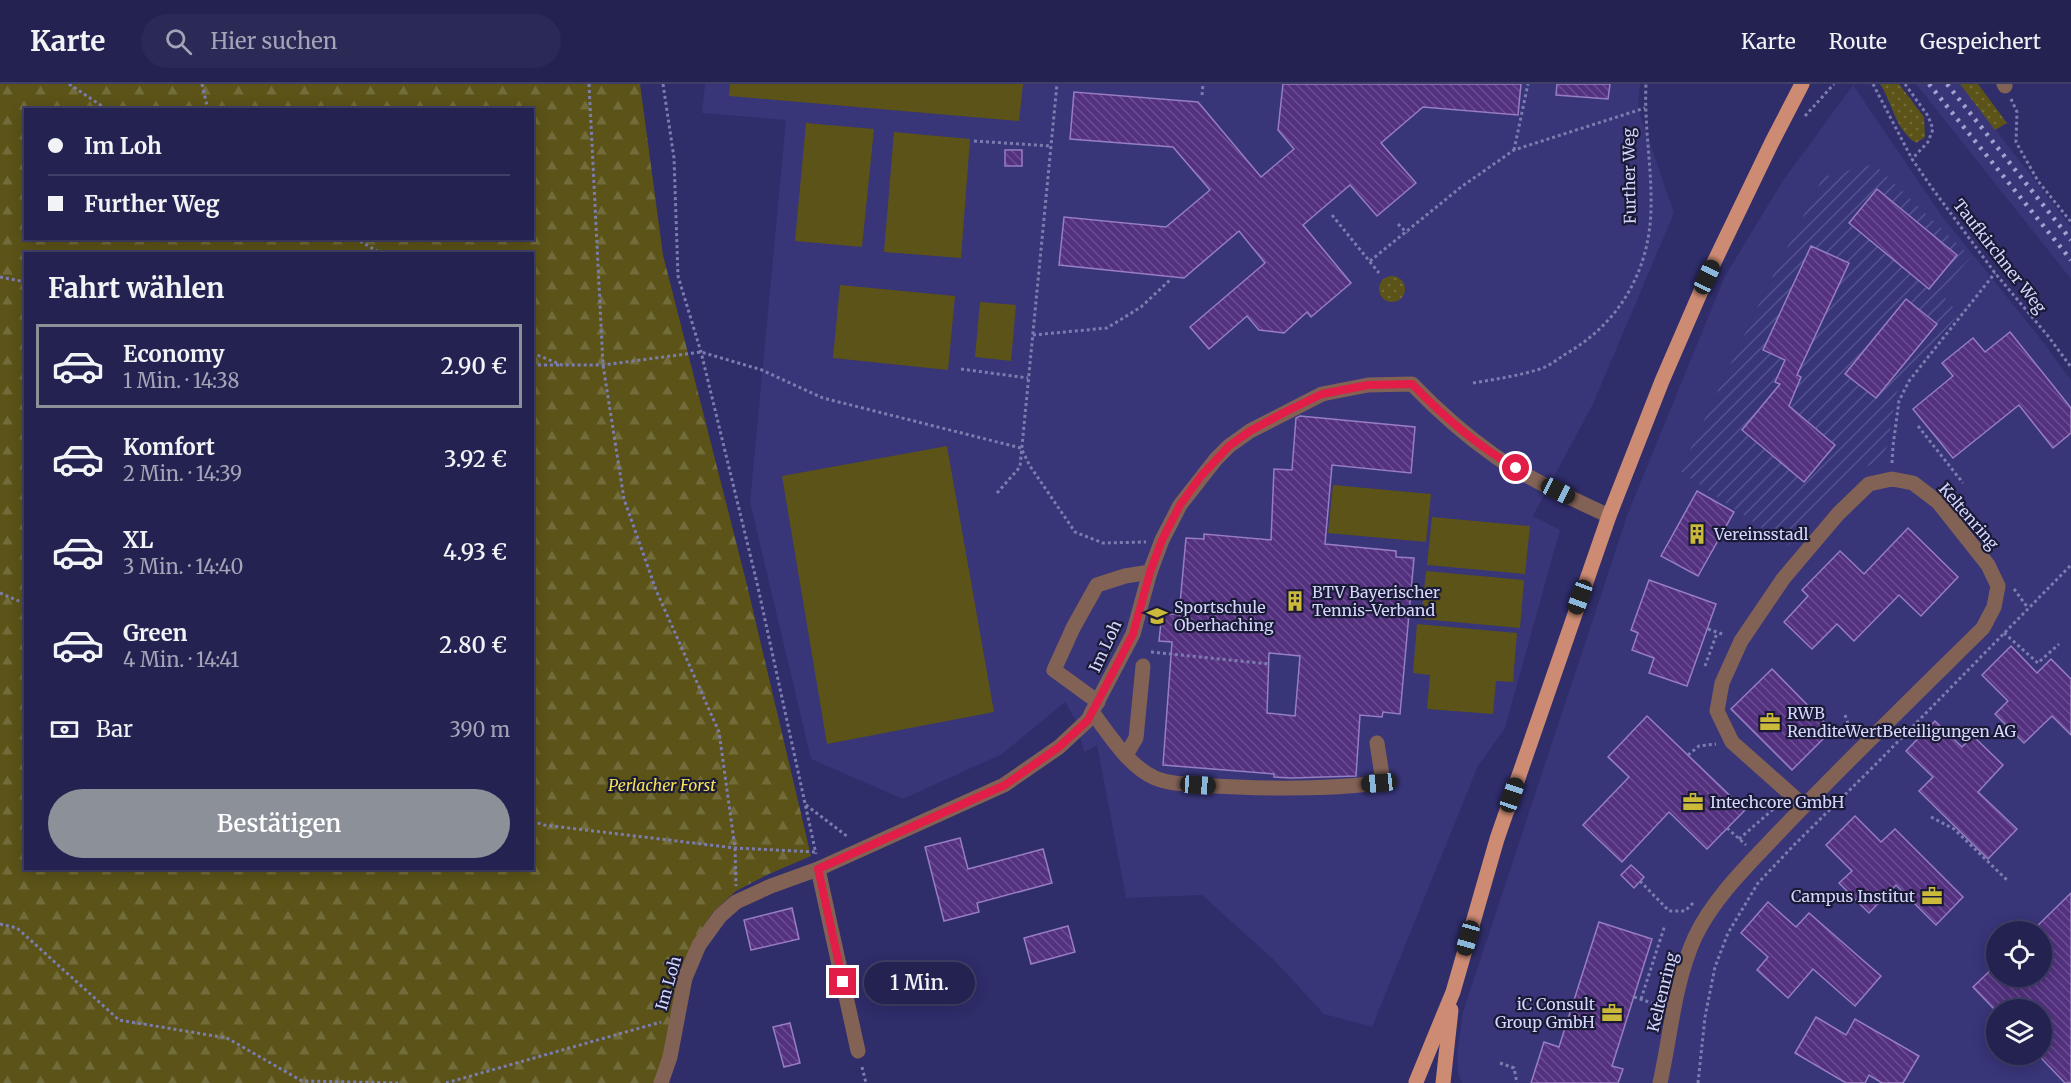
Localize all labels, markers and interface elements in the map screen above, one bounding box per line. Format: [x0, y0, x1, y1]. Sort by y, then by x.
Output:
search box [141, 14, 561, 68]
text: Karte [30, 23, 105, 59]
icon: search [162, 25, 195, 58]
text: Hier suchen [210, 27, 337, 55]
text: Karte [1741, 28, 1796, 55]
text: Route [1829, 28, 1887, 55]
text: Gespeichert [1920, 28, 2041, 55]
street label: Further Weg [1618, 128, 1640, 224]
text: Im Loh [84, 132, 162, 160]
text: Further Weg [84, 190, 219, 218]
street label: Taufkirchner Weg [1949, 195, 2051, 317]
car [1691, 257, 1723, 297]
text: Fahrt wählen [48, 271, 224, 305]
icon: car [51, 339, 105, 393]
text: Economy [123, 340, 224, 368]
text: 2.90 € [441, 352, 507, 380]
text: 1 Min. · 14:38 [123, 368, 240, 393]
icon: car [51, 432, 105, 486]
text: Komfort [123, 433, 215, 461]
text: 3.92 € [444, 445, 507, 473]
route start [1502, 454, 1529, 481]
text: 2 Min. · 14:39 [123, 461, 242, 486]
car [1538, 475, 1578, 507]
street label: Keltenring [1935, 479, 2004, 554]
building icon: Vereinsstadl [1685, 522, 1709, 546]
place label: Vereinsstadl [1713, 524, 1808, 544]
icon: car [51, 525, 105, 579]
text: XL [123, 526, 153, 554]
text: 4.93 € [443, 538, 507, 566]
text: 3 Min. · 14:40 [123, 554, 243, 579]
car [1565, 577, 1595, 617]
place label: BTV Bayerischer Tennis-Verband [1312, 582, 1440, 620]
building icon: BTV Bayerischer Tennis-Verband [1283, 589, 1307, 613]
place label: Sportschule Oberhaching [1174, 597, 1274, 635]
school or university icon: Sportschule Oberhaching [1145, 604, 1169, 628]
street label: Im Loh [1084, 616, 1126, 675]
icon: car [51, 618, 105, 672]
text: Green [123, 619, 187, 647]
text: 2.80 € [439, 631, 507, 659]
text: 4 Min. · 14:41 [123, 647, 239, 672]
place label: RWB RenditeWertBeteiligungen AG [1787, 703, 2017, 741]
office icon: RWB RenditeWertBeteiligungen AG [1758, 710, 1782, 734]
icon: cash [48, 713, 81, 746]
text: Bar [96, 715, 133, 743]
text: 390 m [450, 717, 510, 742]
car [1360, 772, 1398, 794]
park label: Perlacher Forst [608, 775, 716, 795]
car [1179, 775, 1217, 795]
car [1498, 775, 1526, 815]
button: Bestätigen [48, 789, 510, 858]
office icon: Intechcore GmbH [1681, 790, 1705, 814]
place label: Intechcore GmbH [1710, 792, 1845, 812]
office icon: Campus Institut [1920, 884, 1944, 908]
place label: Campus Institut [1791, 886, 1916, 906]
car [1454, 918, 1482, 958]
map controls [1986, 921, 2052, 1065]
button: locate [1986, 921, 2052, 987]
street label: Keltenring [1642, 950, 1682, 1034]
street label: Im Loh [651, 953, 685, 1012]
callout: 1 Min. [864, 961, 975, 1003]
route end [829, 968, 856, 995]
text: 1 Min. [890, 970, 949, 995]
place label: iC Consult Group GmbH [1495, 994, 1596, 1032]
button: layers [1986, 999, 2052, 1065]
office icon: iC Consult Group GmbH [1600, 1001, 1624, 1025]

